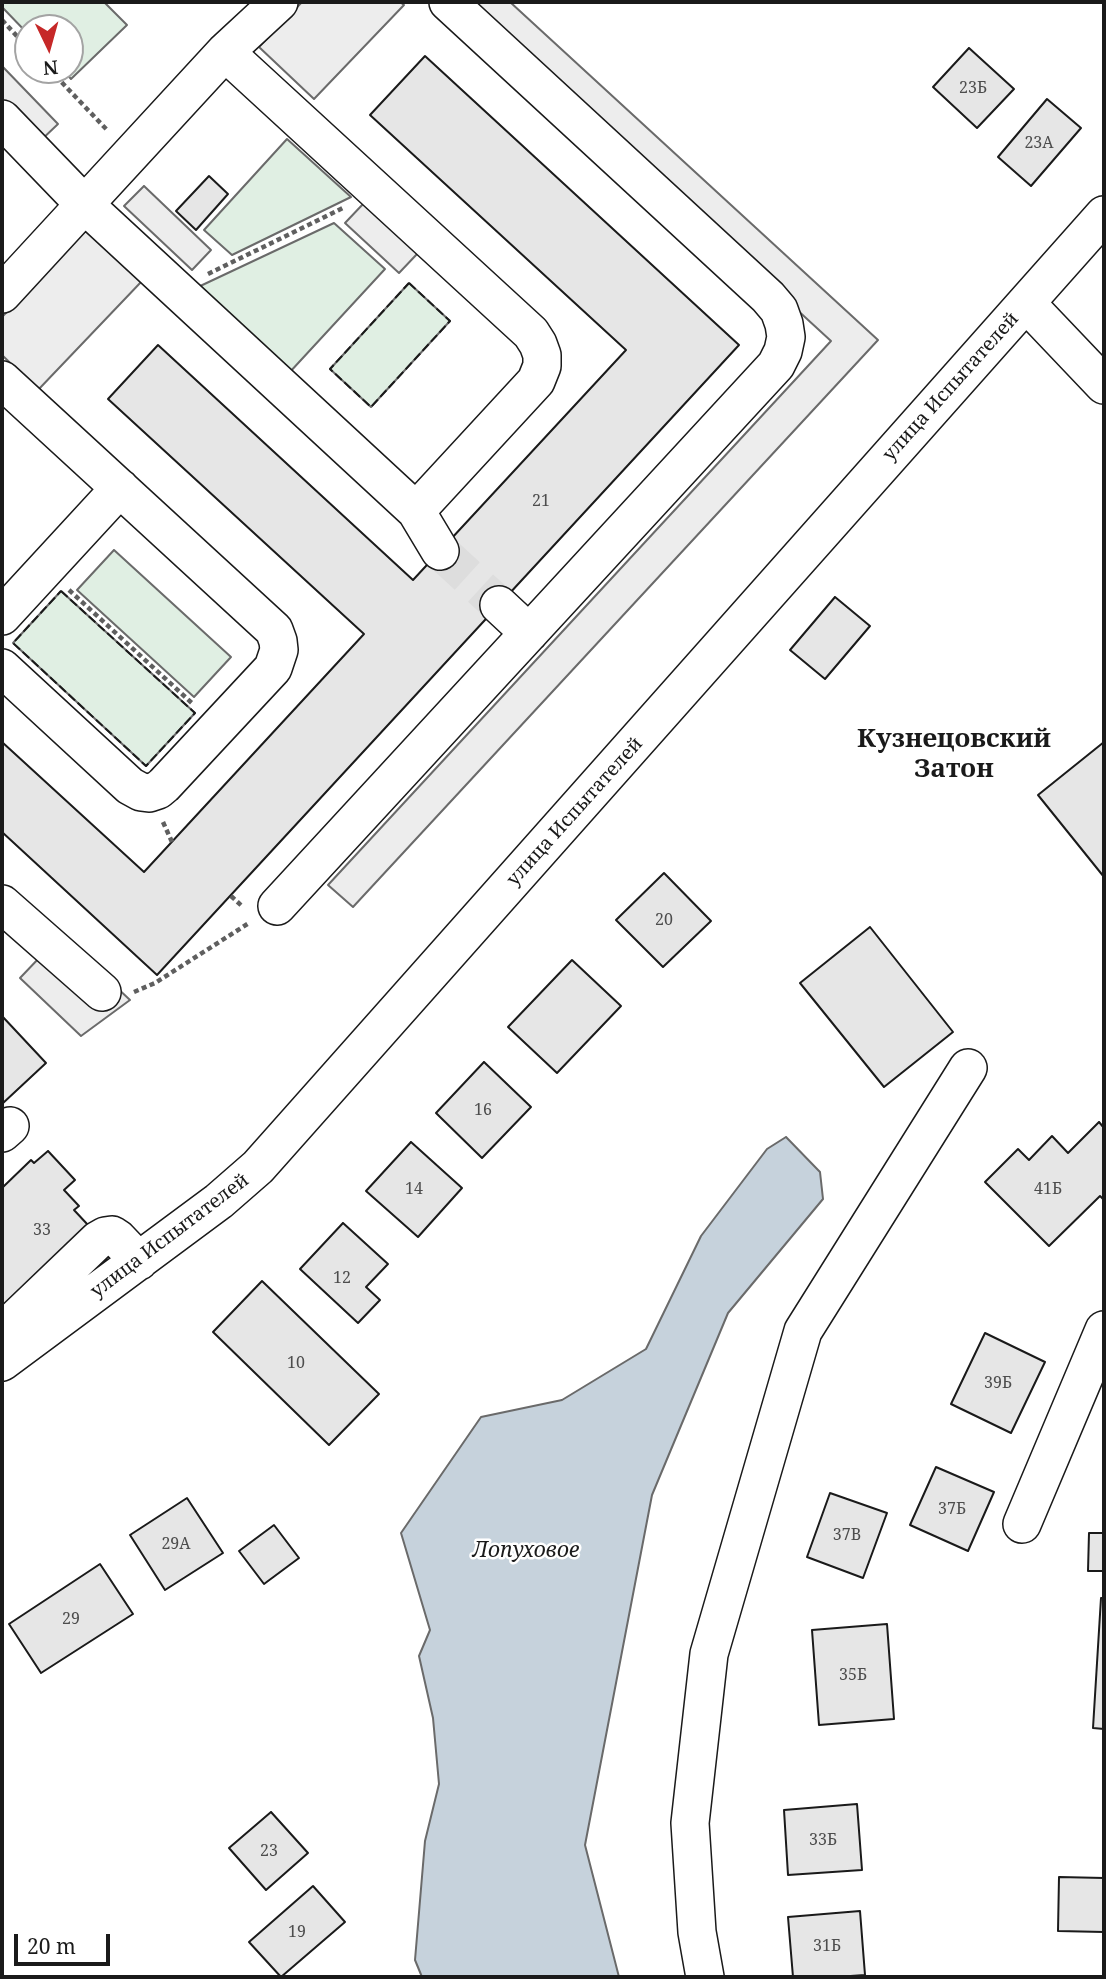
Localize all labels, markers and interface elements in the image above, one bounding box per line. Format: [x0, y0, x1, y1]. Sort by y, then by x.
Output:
north arrow [14, 14, 84, 84]
text: N [42, 54, 59, 82]
house number: 23Б [959, 78, 987, 98]
house number: 23А [1024, 133, 1054, 153]
street label: улица Испытателей [878, 308, 1024, 466]
house number: 21 [532, 491, 550, 511]
district label: Кузнецовский Затон [857, 724, 1051, 786]
street label: улица Испытателей [502, 733, 648, 891]
house number: 20 [655, 910, 673, 930]
house number: 16 [474, 1100, 492, 1120]
street label: улица Испытателей [86, 1169, 254, 1303]
house number: 14 [405, 1179, 423, 1199]
house number: 41Б [1034, 1179, 1062, 1199]
house number: 33 [33, 1220, 51, 1240]
house number: 12 [333, 1268, 351, 1288]
house number: 10 [287, 1353, 305, 1373]
house number: 39Б [984, 1373, 1012, 1393]
house number: 37Б [938, 1499, 966, 1519]
house number: 37В [833, 1525, 861, 1545]
house number: 29А [161, 1534, 191, 1554]
water label: Лопуховое [473, 1538, 579, 1564]
house number: 29 [62, 1609, 80, 1629]
house number: 35Б [839, 1665, 867, 1685]
house number: 33Б [809, 1830, 837, 1850]
house number: 23 [260, 1841, 278, 1861]
scale bar [18, 1920, 114, 1964]
house number: 19 [288, 1922, 306, 1942]
text: 20 m [27, 1932, 76, 1960]
house number: 31Б [813, 1936, 841, 1956]

